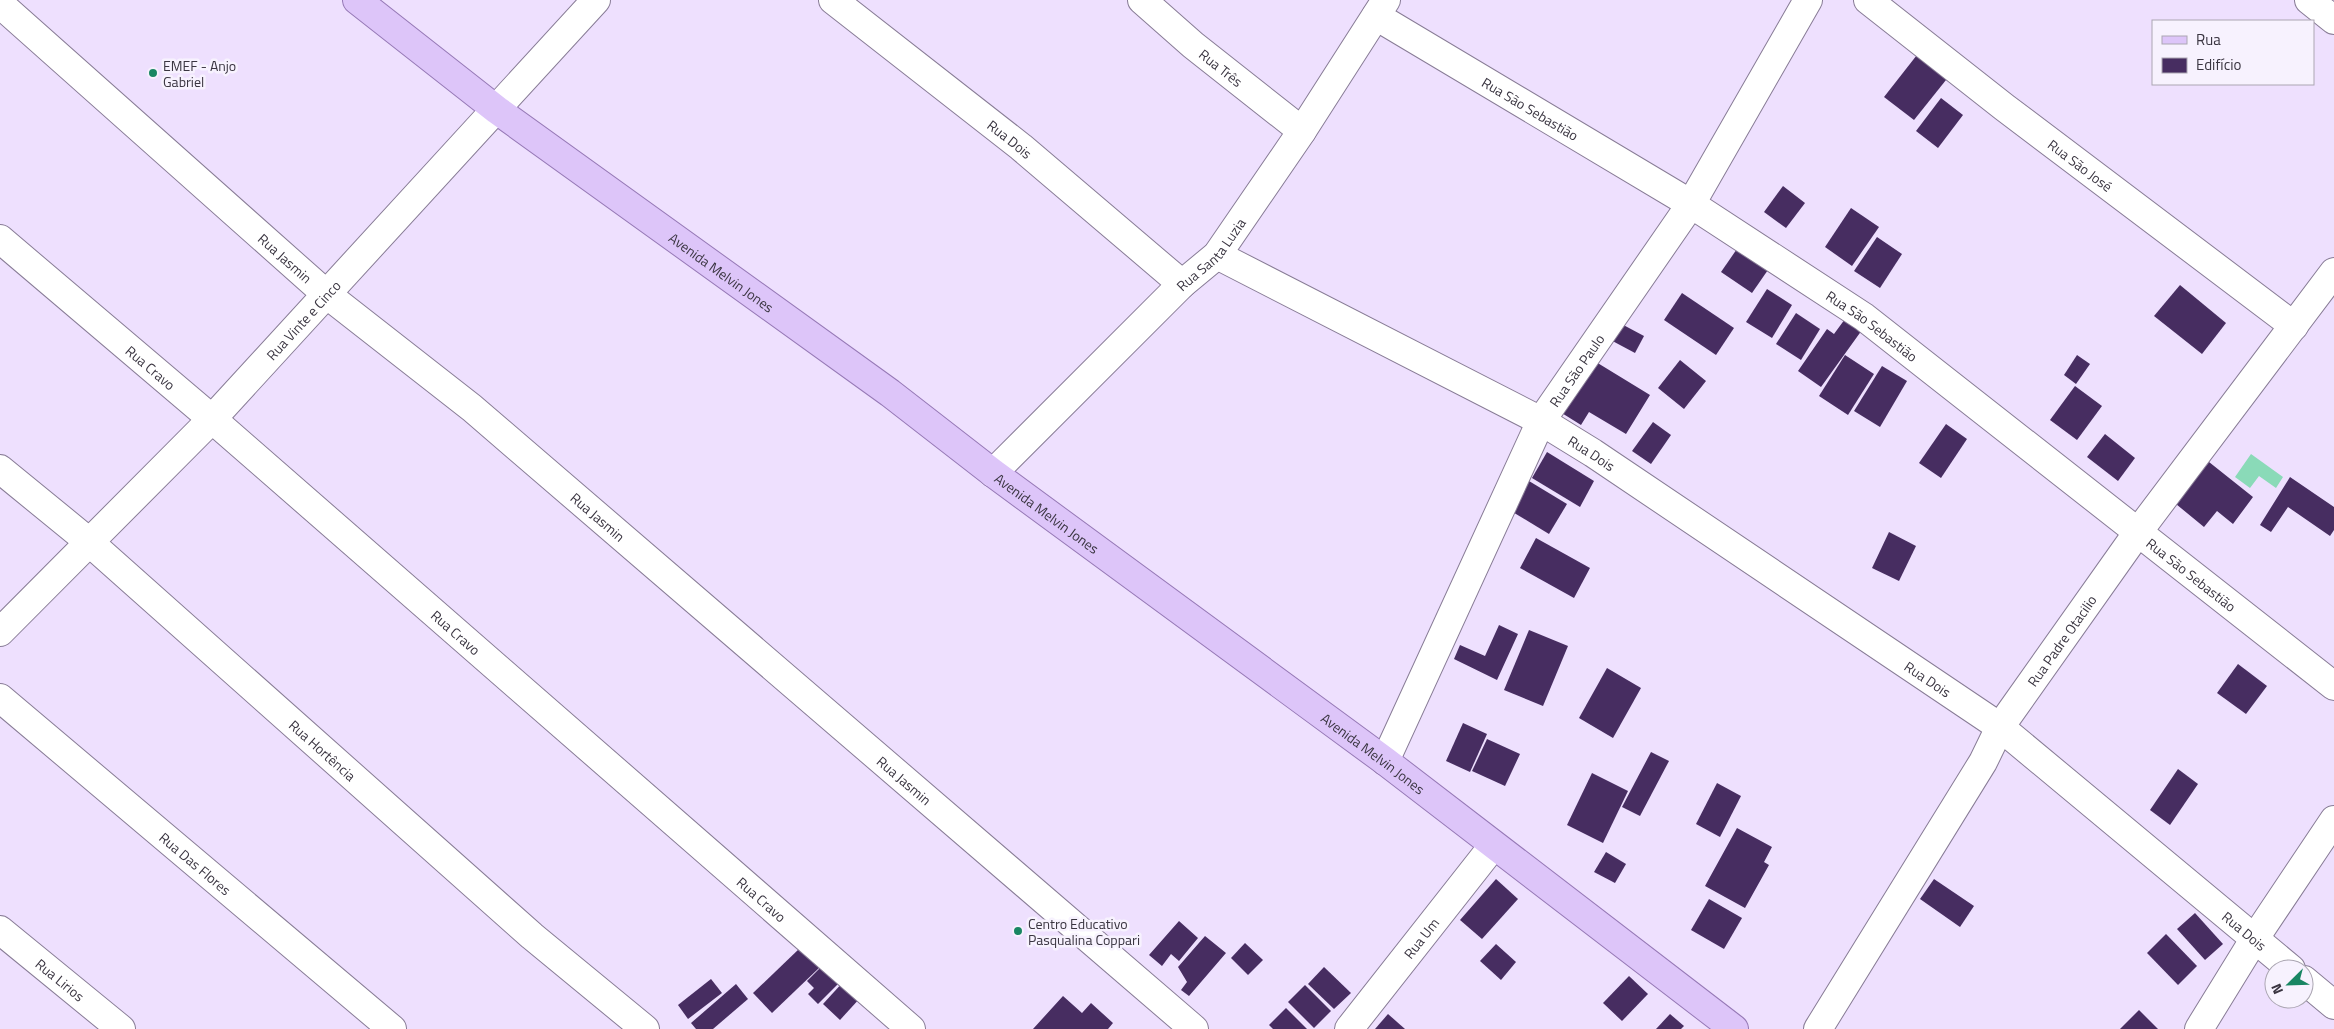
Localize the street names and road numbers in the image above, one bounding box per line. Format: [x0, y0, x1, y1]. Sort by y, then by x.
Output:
street label: Rua Três [1195, 43, 1248, 91]
street label: Rua São Sebastião [1478, 71, 1583, 145]
street label: Rua Dois [983, 114, 1037, 163]
street label: Rua São José [2044, 133, 2117, 196]
street label: Rua Santa Luzia [1171, 213, 1250, 295]
street label: Avenida Melvin Jones [665, 227, 779, 317]
street label: Rua Jasmin [254, 228, 317, 288]
street label: Rua Vinte e Cinco [261, 275, 345, 364]
street label: Rua São Sebastião [1822, 285, 1923, 366]
street label: Rua São Paulo [1544, 329, 1609, 411]
street label: Rua Cravo [121, 340, 180, 394]
street label: Rua Dois [1564, 430, 1620, 476]
street label: Avenida Melvin Jones [991, 467, 1104, 558]
street label: Rua Jasmin [566, 487, 630, 546]
street label: Rua São Sebastião [2142, 532, 2241, 616]
street label: Rua Padre Otacilio [2022, 590, 2101, 690]
street label: Rua Cravo [427, 604, 485, 659]
street label: Rua Dois [1901, 655, 1956, 702]
street label: Avenida Melvin Jones [1317, 707, 1430, 799]
street label: Rua Hortência [285, 714, 361, 786]
street label: Rua Jasmin [873, 750, 936, 809]
street label: Rua Das Flores [155, 827, 236, 900]
street label: Rua Cravo [733, 871, 791, 926]
street label: Rua Dois [2218, 906, 2271, 955]
street label: Rua Um [1398, 913, 1443, 963]
street label: Rua Lirios [31, 953, 89, 1006]

